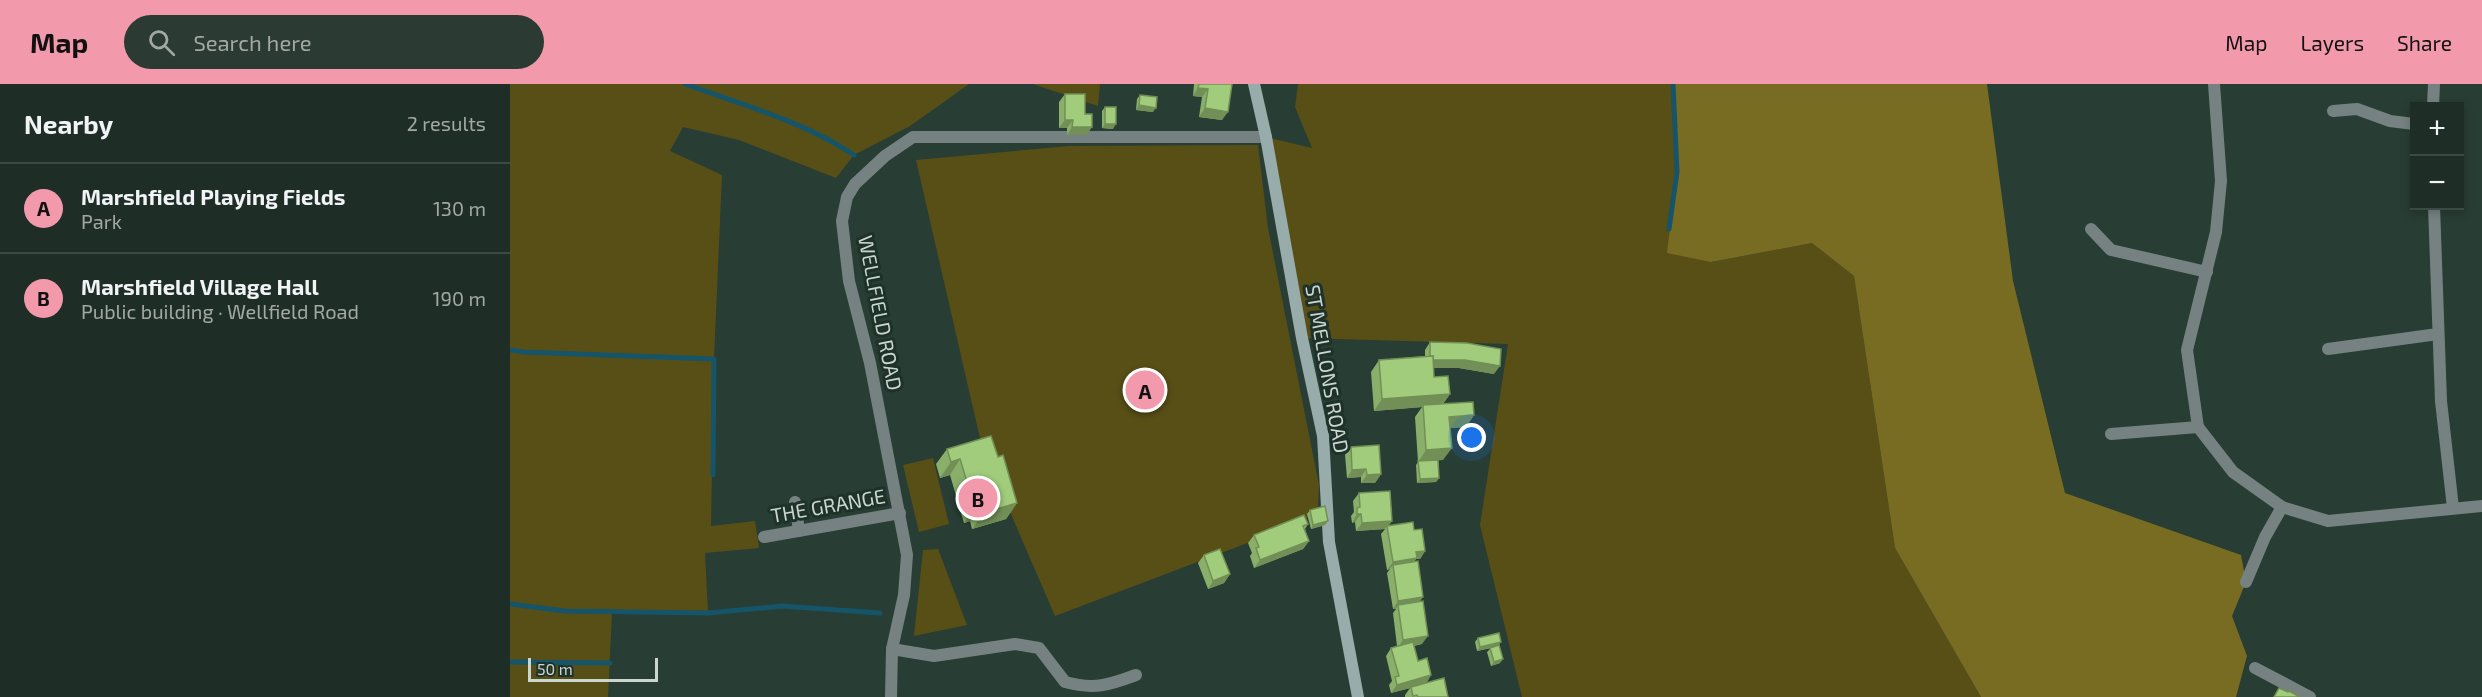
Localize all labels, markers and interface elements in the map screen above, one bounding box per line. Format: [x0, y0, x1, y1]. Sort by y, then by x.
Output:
search box [124, 15, 544, 69]
text: Map [30, 25, 88, 59]
icon: search [145, 26, 178, 59]
text: Search here [193, 29, 312, 55]
text: Map [2225, 30, 2267, 55]
text: Layers [2300, 30, 2364, 55]
text: Share [2397, 30, 2452, 55]
map controls [2410, 102, 2464, 210]
button: + [2410, 102, 2464, 156]
text: Nearby [24, 108, 113, 139]
text: 2 results [407, 111, 486, 135]
button: − [2410, 156, 2464, 210]
text: Marshfield Playing Fields [81, 183, 345, 209]
text: A [37, 196, 50, 220]
text: 130 m [433, 196, 486, 220]
text: Park [81, 209, 122, 233]
street label: WELLFIELD ROAD [854, 233, 908, 392]
text: Marshfield Village Hall [81, 273, 319, 299]
street label: ST MELLONS ROAD [1301, 283, 1355, 455]
text: B [37, 286, 50, 310]
text: 190 m [433, 286, 486, 310]
text: Public building · Wellfield Road [81, 299, 359, 323]
pin: A [1126, 368, 1164, 412]
your location [1457, 423, 1486, 452]
pin: B [958, 476, 998, 520]
street label: THE GRANGE [769, 483, 887, 527]
scale bar [528, 655, 658, 682]
text: 50 m [537, 659, 573, 678]

